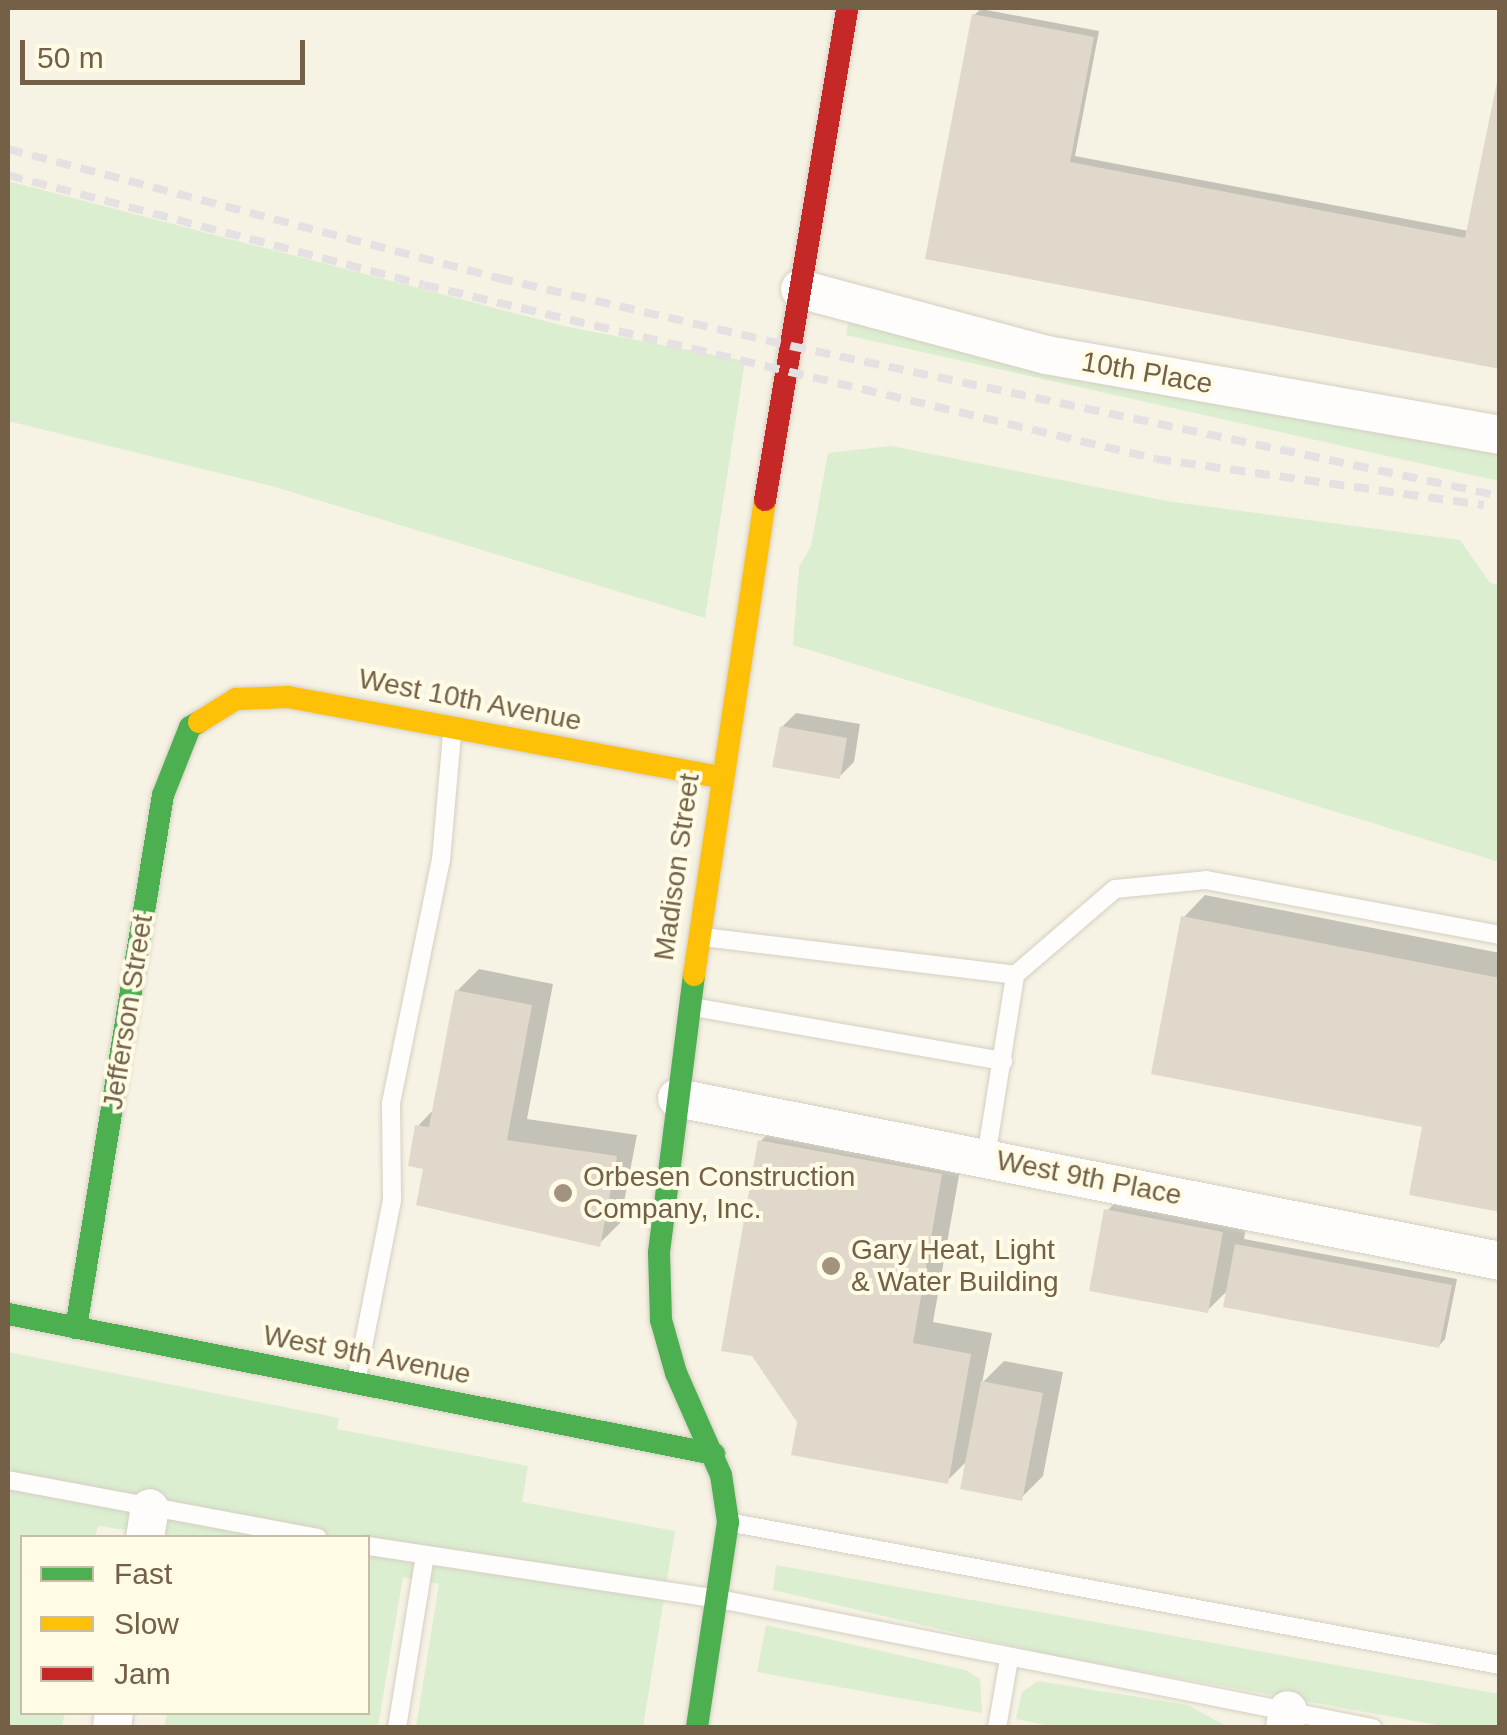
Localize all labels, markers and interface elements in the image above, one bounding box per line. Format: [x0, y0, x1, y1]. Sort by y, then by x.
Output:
scale bar [25, 20, 310, 82]
text: 50 m [37, 41, 104, 74]
street label: 10th Place [1079, 345, 1215, 401]
street label: West 10th Avenue [355, 662, 585, 738]
street label: Madison Street [647, 771, 707, 963]
street label: Jefferson Street [96, 912, 160, 1112]
street label: West 9th Place [994, 1144, 1184, 1212]
place label: Orbesen Construction Company, Inc. [583, 1160, 855, 1226]
marker: Orbesen Construction Company, Inc. [552, 1182, 574, 1204]
place label: Gary Heat, Light & Water Building [851, 1233, 1058, 1299]
marker: Gary Heat, Light & Water Building [820, 1255, 842, 1277]
street label: West 9th Avenue [260, 1318, 474, 1392]
legend [20, 1535, 370, 1715]
text: Fast [114, 1557, 172, 1590]
text: Slow [114, 1607, 179, 1640]
text: Jam [114, 1657, 171, 1690]

